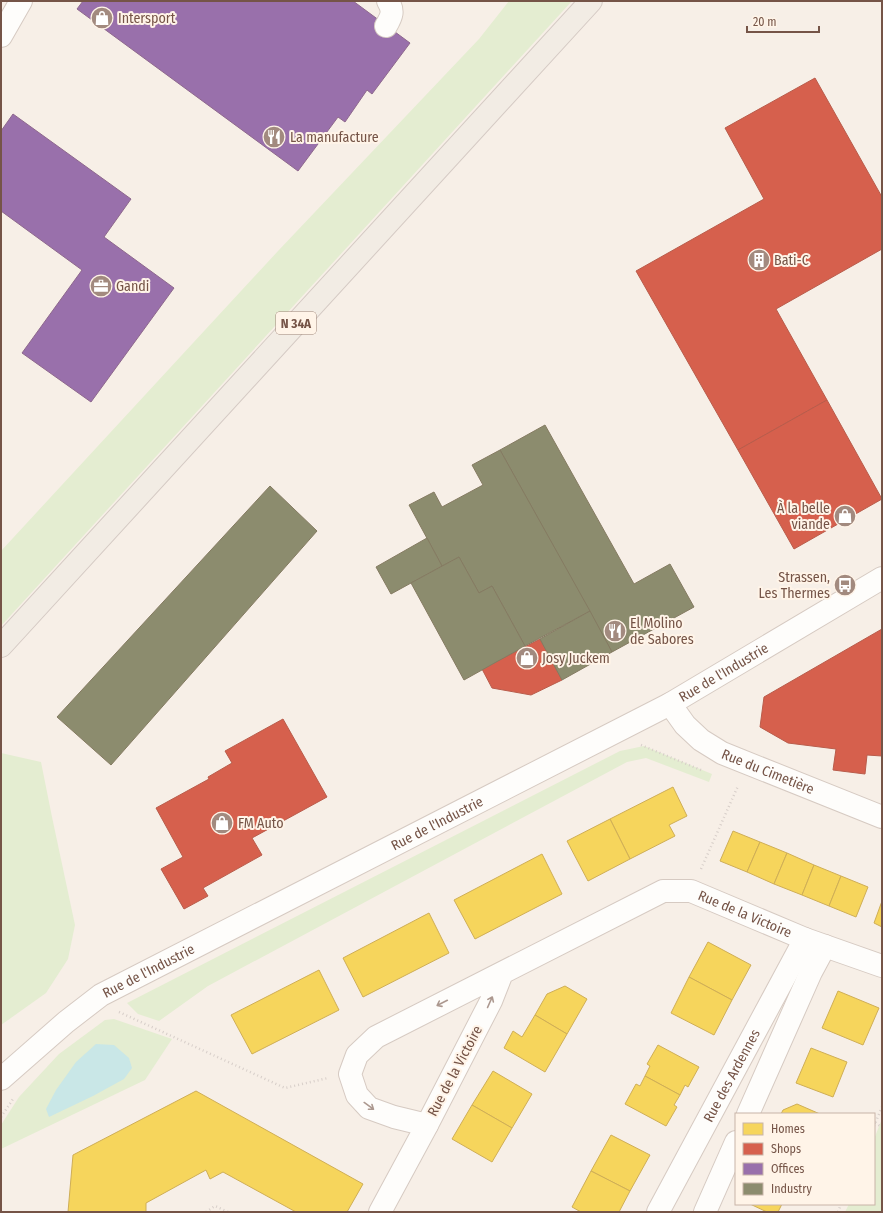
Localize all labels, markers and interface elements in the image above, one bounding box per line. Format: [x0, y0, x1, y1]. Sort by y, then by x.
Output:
shop icon: Intersport [89, 5, 115, 31]
scale bar [747, 8, 819, 34]
place label: Intersport [118, 10, 176, 27]
text: 20 m [753, 15, 777, 29]
restaurant icon: La manufacture [261, 124, 287, 150]
place label: La manufacture [290, 129, 379, 146]
building icon: Bati-C [746, 247, 772, 273]
place label: Bati-C [774, 252, 809, 269]
office icon: Gandi [88, 273, 114, 299]
place label: Gandi [116, 278, 149, 295]
road number: N 34A [276, 312, 316, 334]
place label: À la belle viande [777, 499, 830, 533]
shop icon: À la belle viande [832, 503, 858, 529]
place label: Strassen, Les Thermes [759, 569, 830, 602]
bus stop icon: Strassen, Les Thermes [832, 572, 858, 598]
place label: El Molino de Sabores [630, 615, 694, 648]
restaurant icon: El Molino de Sabores [602, 618, 628, 644]
street label: Rue de l'Industrie [676, 639, 771, 705]
shop icon: Josy Juckem [514, 645, 540, 671]
place label: Josy Juckem [542, 650, 610, 667]
street label: Rue du Cimetière [719, 745, 817, 798]
street label: Rue de l'Industrie [388, 793, 486, 854]
shop icon: FM Auto [209, 810, 235, 836]
place label: FM Auto [238, 815, 284, 832]
street label: Rue de la Victoire [696, 886, 795, 941]
street label: Rue de l'Industrie [100, 940, 197, 1001]
one-way arrow [487, 996, 495, 1008]
one-way arrow [436, 1000, 448, 1007]
street label: Rue de la Victoire [424, 1023, 486, 1119]
street label: Rue des Ardennes [700, 1026, 763, 1125]
one-way arrow [363, 1102, 374, 1110]
legend [735, 1113, 875, 1205]
text: Homes [771, 1122, 805, 1136]
text: Shops [771, 1142, 801, 1156]
text: Offices [771, 1162, 804, 1176]
text: Industry [771, 1182, 812, 1196]

